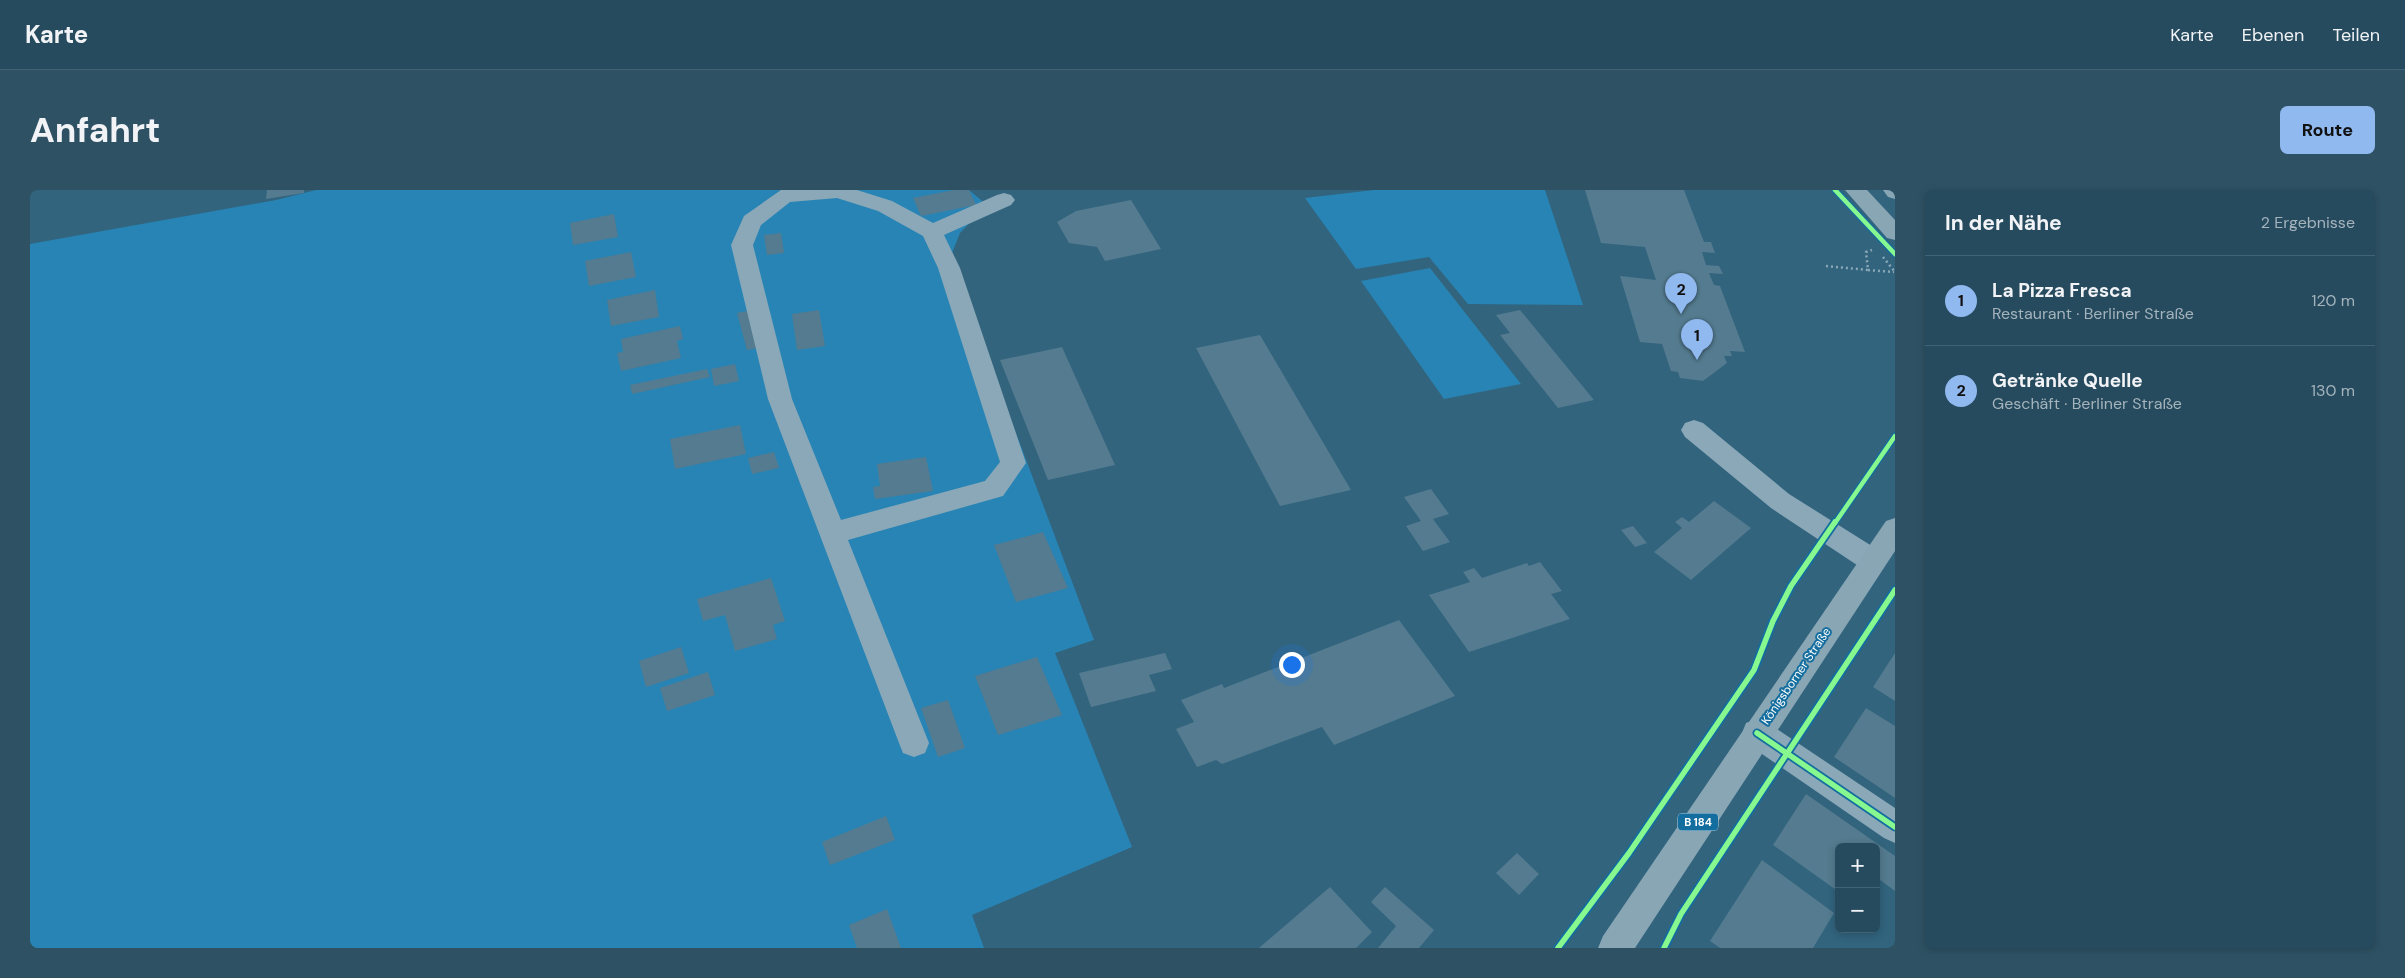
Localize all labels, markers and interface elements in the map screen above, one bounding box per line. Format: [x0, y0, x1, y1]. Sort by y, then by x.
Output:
text: Karte [25, 19, 88, 50]
text: Karte [2170, 23, 2214, 47]
text: Ebenen [2242, 23, 2304, 47]
text: Teilen [2332, 23, 2380, 47]
button: Route [2280, 106, 2375, 154]
text: Anfahrt [30, 107, 160, 153]
text: In der Nähe [1945, 209, 2062, 237]
text: 2 Ergebnisse [2261, 212, 2355, 233]
pin: 2 [1665, 273, 1697, 314]
text: La Pizza Fresca [1992, 278, 2132, 303]
text: 1 [1958, 290, 1964, 311]
text: 120 m [2311, 290, 2355, 311]
text: Restaurant · Berliner Straße [1992, 303, 2194, 324]
pin: 1 [1681, 319, 1713, 360]
text: Getränke Quelle [1992, 368, 2143, 393]
text: 2 [1956, 380, 1966, 401]
text: 130 m [2311, 380, 2355, 401]
text: Geschäft · Berliner Straße [1992, 393, 2182, 414]
street label: Königsborner Straße [1758, 624, 1835, 728]
your location [1279, 652, 1305, 678]
road number: B 184 [1678, 814, 1718, 830]
map controls [1835, 843, 1880, 933]
button: + [1835, 843, 1880, 888]
button: − [1835, 888, 1880, 933]

